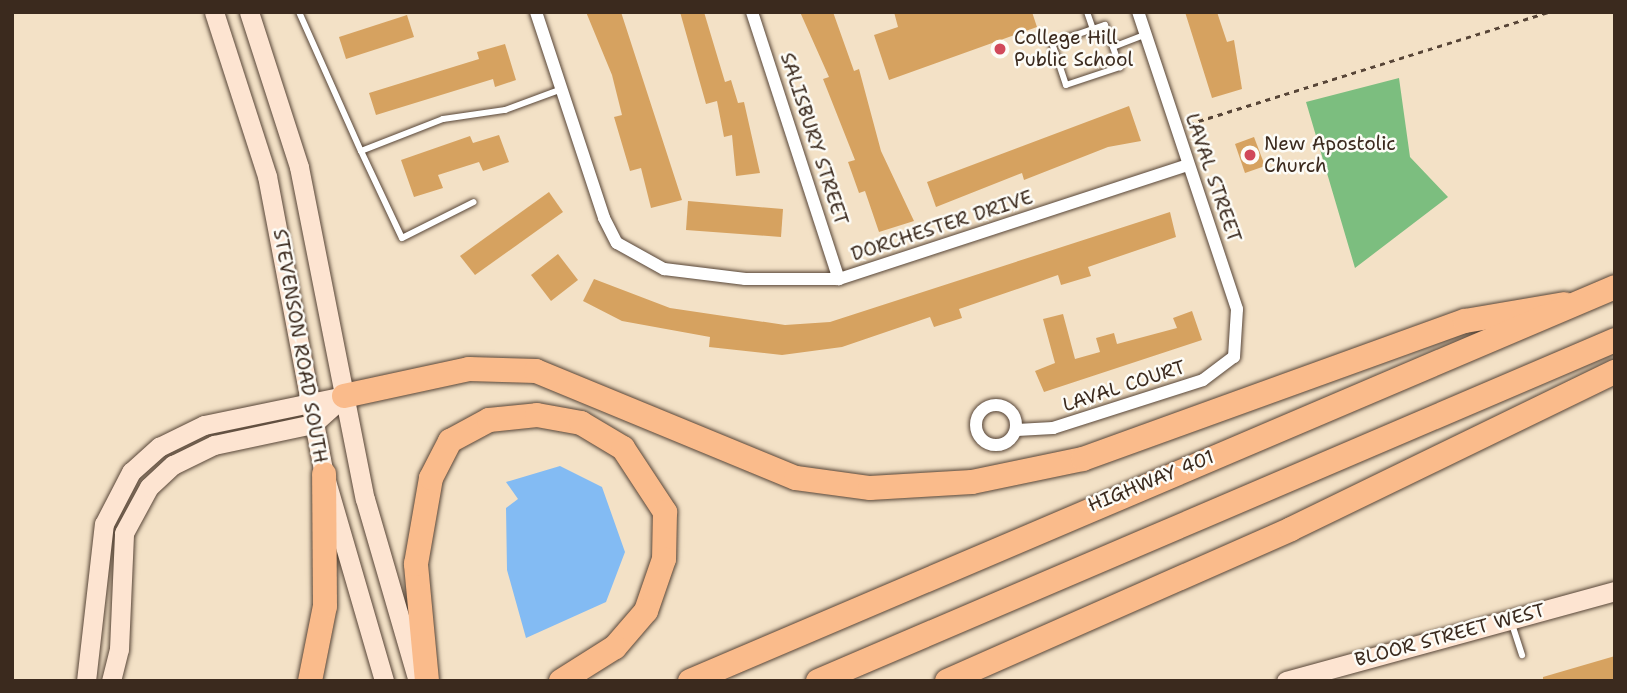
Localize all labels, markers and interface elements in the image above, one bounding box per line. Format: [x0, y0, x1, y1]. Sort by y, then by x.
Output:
place label: College Hill Public School [1014, 27, 1133, 71]
marker: College Hill Public School [992, 41, 1008, 57]
street label: SALISBURY STREET [775, 50, 853, 228]
street label: LAVAL STREET [1180, 110, 1246, 246]
place label: New Apostolic Church [1264, 133, 1396, 177]
marker: New Apostolic Church [1242, 147, 1258, 163]
street label: DORCHESTER DRIVE [848, 186, 1036, 266]
street label: STEVENSON ROAD SOUTH [268, 227, 332, 465]
street label: LAVAL COURT [1060, 355, 1188, 417]
street label: HIGHWAY 401 [1085, 445, 1217, 517]
street label: BLOOR STREET WEST [1352, 599, 1548, 671]

